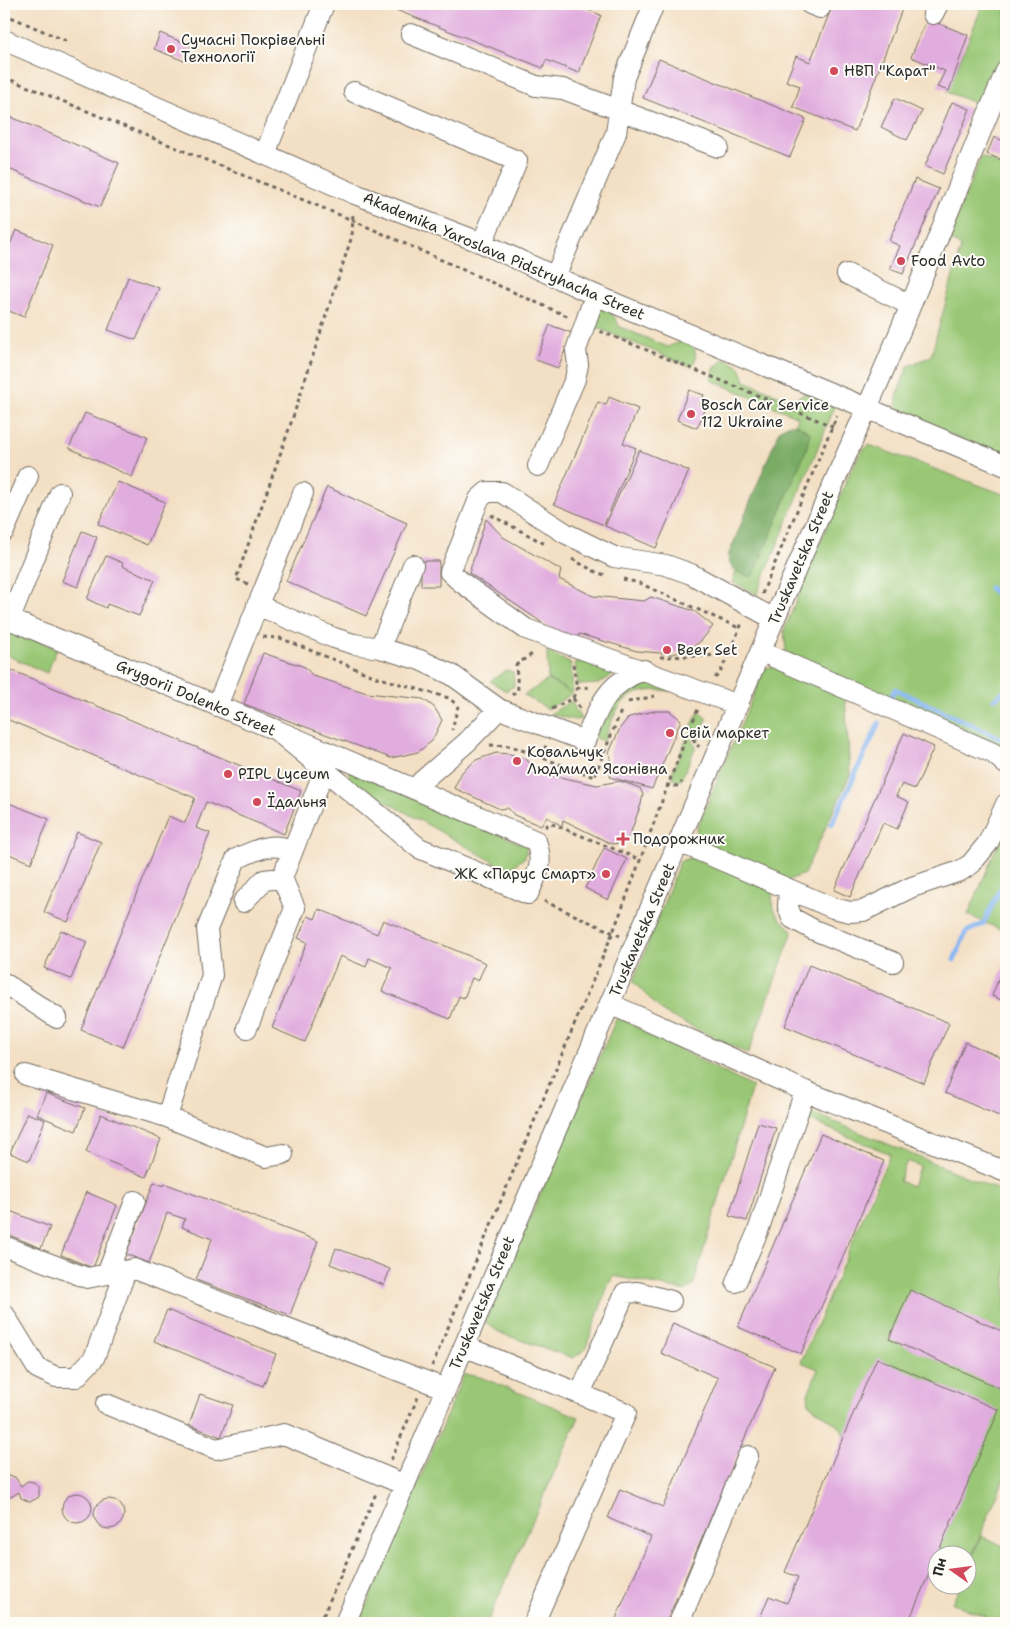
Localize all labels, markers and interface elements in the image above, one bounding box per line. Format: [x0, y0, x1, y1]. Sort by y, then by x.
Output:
place label: Сучасні Покрівельні Технології [181, 30, 325, 67]
marker: Сучасні Покрівельні Технології [165, 43, 177, 55]
place label: НВП "Карат" [844, 61, 936, 81]
marker: НВП "Карат" [828, 65, 840, 77]
street label: Akademika Yaroslava Pidstryhacha Street [360, 187, 648, 325]
place label: Food Avto [911, 251, 985, 271]
marker: Food Avto [895, 255, 907, 267]
place label: Bosch Car Service 112 Ukraine [701, 395, 829, 432]
marker: Bosch Car Service 112 Ukraine [685, 408, 697, 420]
street label: Truskavetska Street [764, 488, 838, 628]
place label: Beer Set [677, 640, 738, 660]
marker: Beer Set [661, 644, 673, 656]
street label: Grygorii Dolenko Street [113, 655, 279, 741]
place label: Свiй маркет [680, 723, 769, 743]
marker: Свiй маркет [664, 727, 676, 739]
place label: Ковальчук Людмила Ясонівна [527, 742, 668, 779]
marker: Ковальчук Людмила Ясонівна [511, 755, 523, 767]
place label: PIPL Lyceum [238, 764, 330, 784]
marker: PIPL Lyceum [222, 768, 234, 780]
place label: Їдальня [267, 792, 327, 812]
marker: Їдальня [251, 796, 263, 808]
place label: Подорожник [633, 829, 725, 849]
marker: Подорожник [617, 833, 629, 845]
street label: Truskavetska Street [605, 860, 679, 1000]
place label: ЖК «Парус Смарт» [455, 864, 596, 884]
marker: ЖК «Парус Смарт» [600, 868, 612, 880]
street label: Truskavetska Street [445, 1233, 519, 1373]
north arrow [928, 1544, 978, 1594]
text: Пн [928, 1556, 950, 1578]

